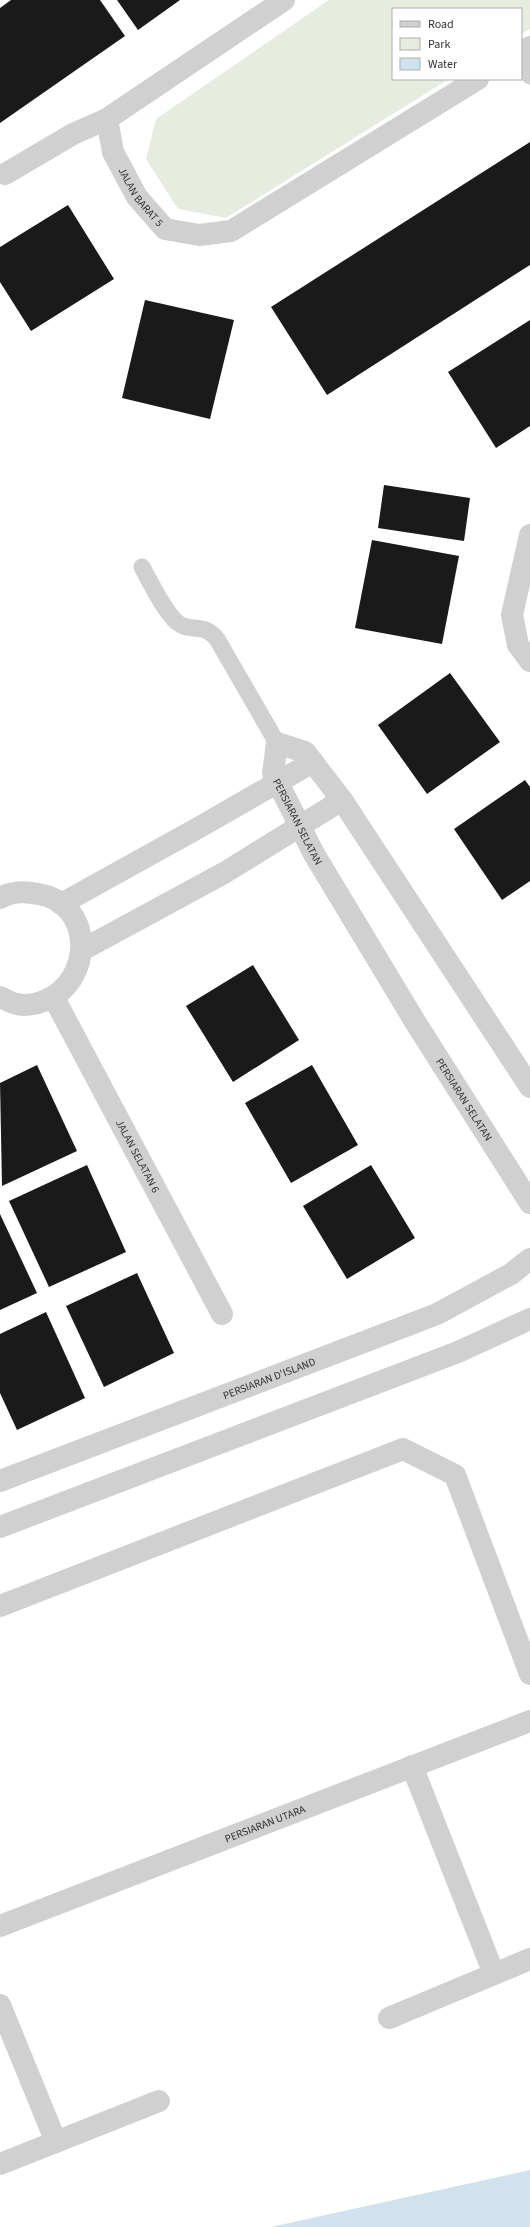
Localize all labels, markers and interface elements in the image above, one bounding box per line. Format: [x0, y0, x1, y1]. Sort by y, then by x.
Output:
legend [392, 8, 522, 80]
text: Road [428, 16, 454, 33]
text: Park [428, 36, 450, 53]
text: Water [428, 56, 458, 73]
street label: JALAN BARAT 5 [115, 165, 167, 230]
street label: PERSIARAN SELATAN [269, 776, 326, 868]
street label: PERSIARAN SELATAN [432, 1055, 496, 1144]
street label: JALAN SELATAN 6 [112, 1117, 163, 1196]
street label: PERSIARAN D'ISLAND [221, 1354, 318, 1403]
street label: PERSIARAN UTARA [223, 1802, 308, 1846]

